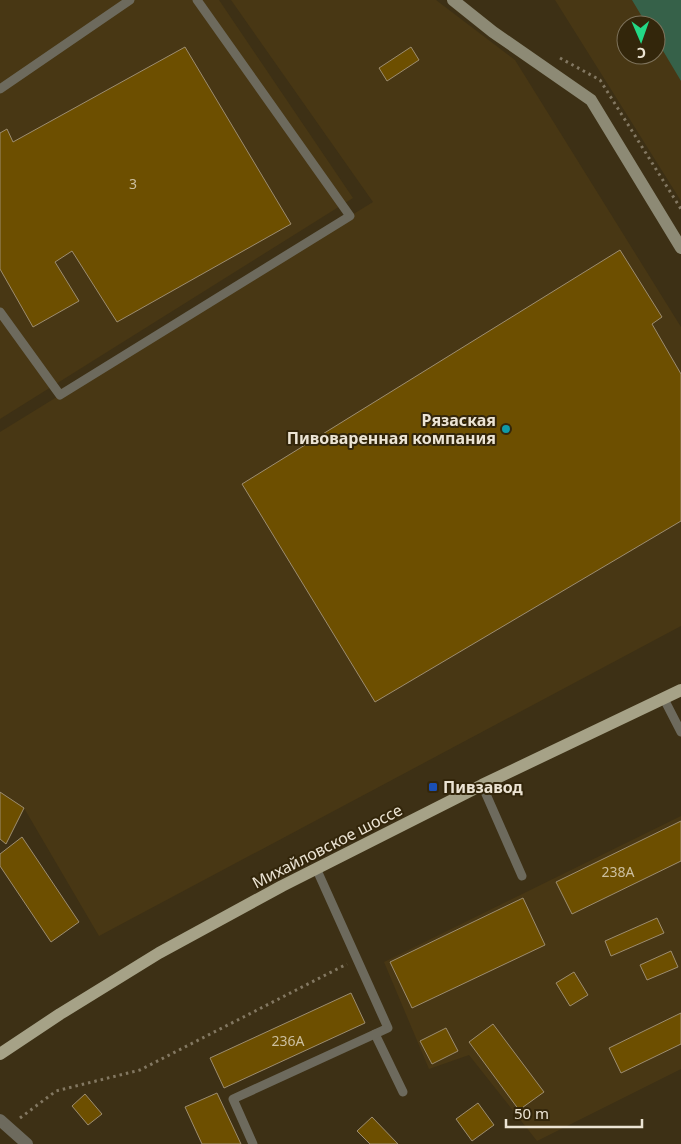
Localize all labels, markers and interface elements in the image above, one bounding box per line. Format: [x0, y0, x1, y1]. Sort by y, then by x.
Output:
north arrow [616, 15, 666, 65]
text: С [637, 44, 646, 63]
house number: 3 [129, 174, 137, 193]
place label: Рязаская Пивоваренная компания [287, 409, 496, 449]
marker: Рязаская Пивоваренная компания [500, 423, 512, 435]
place label: Пивзавод [443, 776, 524, 798]
marker: Пивзавод [427, 781, 439, 793]
street label: Михайловское шоссе [248, 799, 406, 893]
house number: 238А [602, 862, 635, 881]
house number: 236А [272, 1031, 305, 1050]
scale bar [506, 1096, 642, 1128]
text: 50 m [514, 1103, 549, 1123]

